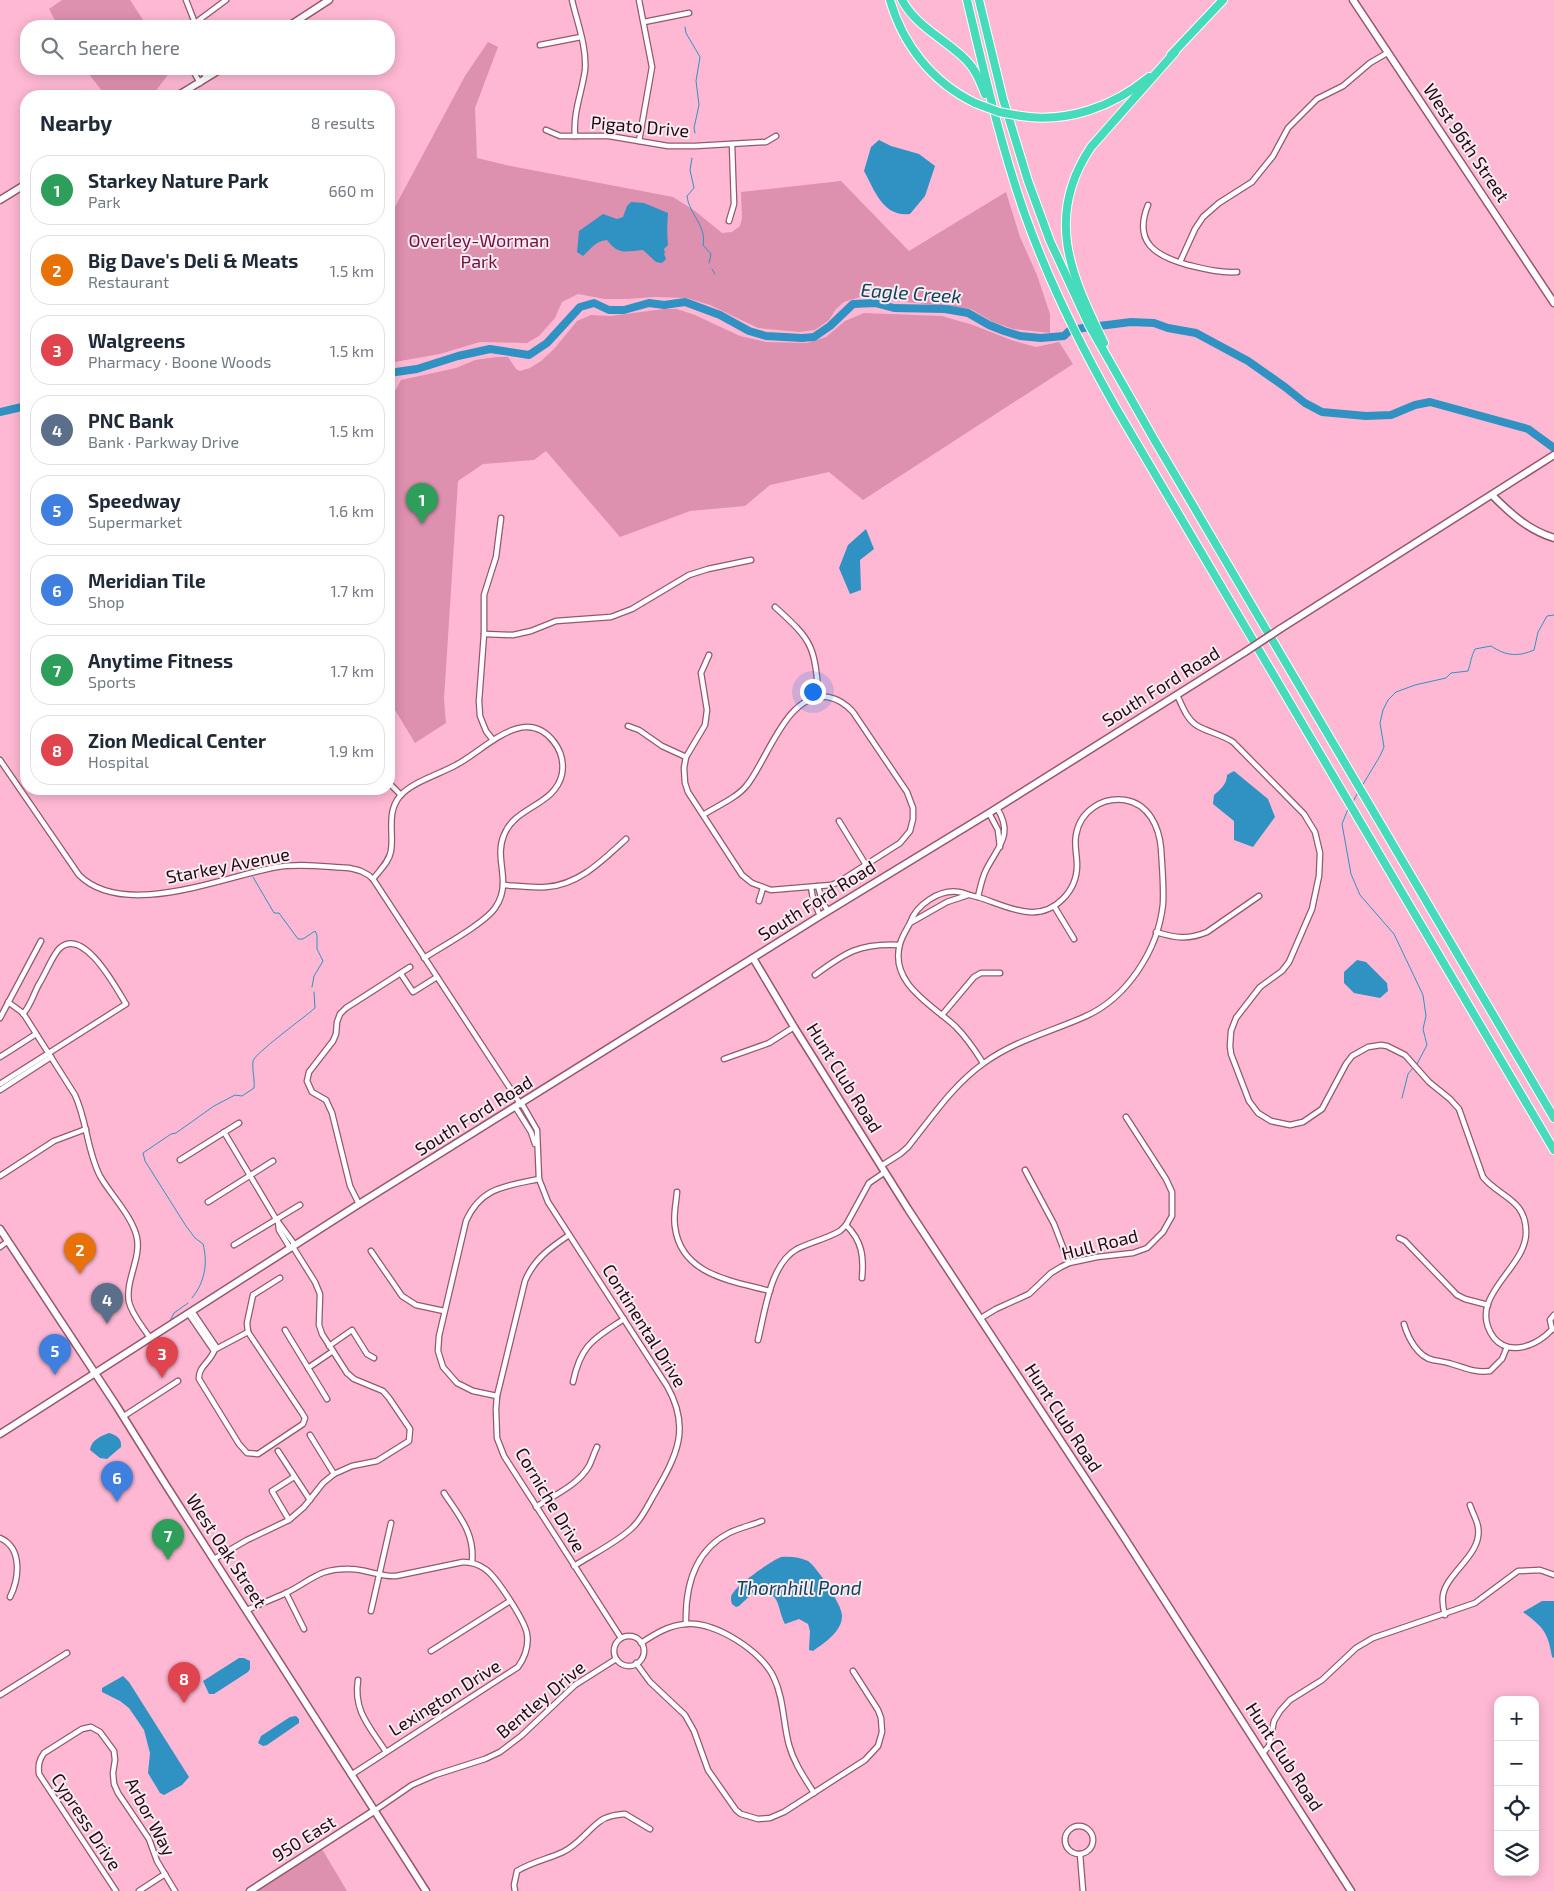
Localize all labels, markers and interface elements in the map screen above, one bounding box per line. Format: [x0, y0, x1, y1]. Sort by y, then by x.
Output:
search box [20, 20, 395, 75]
icon: search [38, 34, 66, 62]
text: Search here [78, 36, 180, 59]
street label: West 96th Street [1419, 79, 1515, 206]
text: Nearby [40, 110, 112, 135]
street label: Pigato Drive [590, 111, 690, 141]
text: 8 results [311, 113, 375, 132]
text: Starkey Nature Park [88, 169, 269, 192]
text: 1 [54, 181, 60, 200]
text: 660 m [328, 181, 374, 200]
text: Park [88, 192, 121, 211]
park label: Overley-Worman Park [408, 229, 550, 272]
text: Big Dave's Deli & Meats [88, 249, 298, 272]
text: 2 [52, 261, 62, 280]
text: 1.5 km [330, 261, 374, 280]
text: Restaurant [88, 272, 169, 291]
water label: Eagle Creek [860, 278, 962, 307]
text: Walgreens [88, 329, 185, 352]
text: 3 [52, 341, 62, 360]
text: 1.5 km [330, 341, 374, 360]
text: Pharmacy · Boone Woods [88, 352, 271, 371]
text: PNC Bank [88, 409, 174, 432]
text: 4 [52, 421, 62, 440]
text: 1.5 km [330, 421, 374, 440]
text: Bank · Parkway Drive [88, 432, 239, 451]
pin: 1 [406, 483, 438, 524]
text: Speedway [88, 489, 181, 512]
text: 5 [53, 501, 61, 520]
text: 1.6 km [329, 501, 374, 520]
text: Supermarket [88, 512, 182, 531]
text: Meridian Tile [88, 569, 206, 592]
text: 6 [52, 581, 62, 600]
text: 1.7 km [331, 581, 374, 600]
text: Shop [88, 592, 125, 611]
street label: South Ford Road [1098, 641, 1223, 731]
text: Anytime Fitness [88, 649, 233, 672]
text: 7 [53, 661, 61, 680]
text: 1.7 km [331, 661, 374, 680]
text: Sports [88, 672, 136, 691]
your location [800, 679, 826, 705]
text: Zion Medical Center [88, 729, 266, 752]
text: 8 [52, 741, 62, 760]
text: 1.9 km [329, 741, 374, 760]
text: Hospital [88, 752, 149, 771]
street label: Starkey Avenue [164, 842, 291, 888]
street label: South Ford Road [754, 855, 879, 945]
street label: Hunt Club Road [802, 1019, 887, 1136]
street label: South Ford Road [411, 1070, 536, 1160]
street label: Hull Road [1059, 1224, 1140, 1264]
pin: 2 [64, 1233, 96, 1274]
street label: Continental Drive [598, 1260, 692, 1391]
pin: 4 [91, 1283, 123, 1324]
pin: 5 [39, 1334, 71, 1375]
pin: 3 [146, 1337, 178, 1378]
street label: Hunt Club Road [1021, 1359, 1107, 1476]
street label: Corniche Drive [511, 1443, 591, 1556]
pin: 6 [101, 1461, 133, 1502]
street label: West Oak Street [182, 1489, 272, 1612]
pin: 7 [152, 1519, 184, 1560]
water label: Thornhill Pond [736, 1576, 862, 1599]
street label: Lexington Drive [385, 1654, 504, 1740]
street label: Bentley Drive [492, 1656, 589, 1743]
pin: 8 [168, 1662, 200, 1703]
map controls [1494, 1696, 1539, 1876]
button: + [1494, 1696, 1539, 1741]
street label: Hunt Club Road [1242, 1698, 1328, 1815]
button: − [1494, 1741, 1539, 1786]
street label: Cypress Drive [47, 1769, 126, 1874]
street label: Arbor Way [121, 1773, 181, 1860]
button: locate [1494, 1786, 1539, 1831]
street label: 950 East [268, 1810, 339, 1866]
button: layers [1494, 1831, 1539, 1876]

